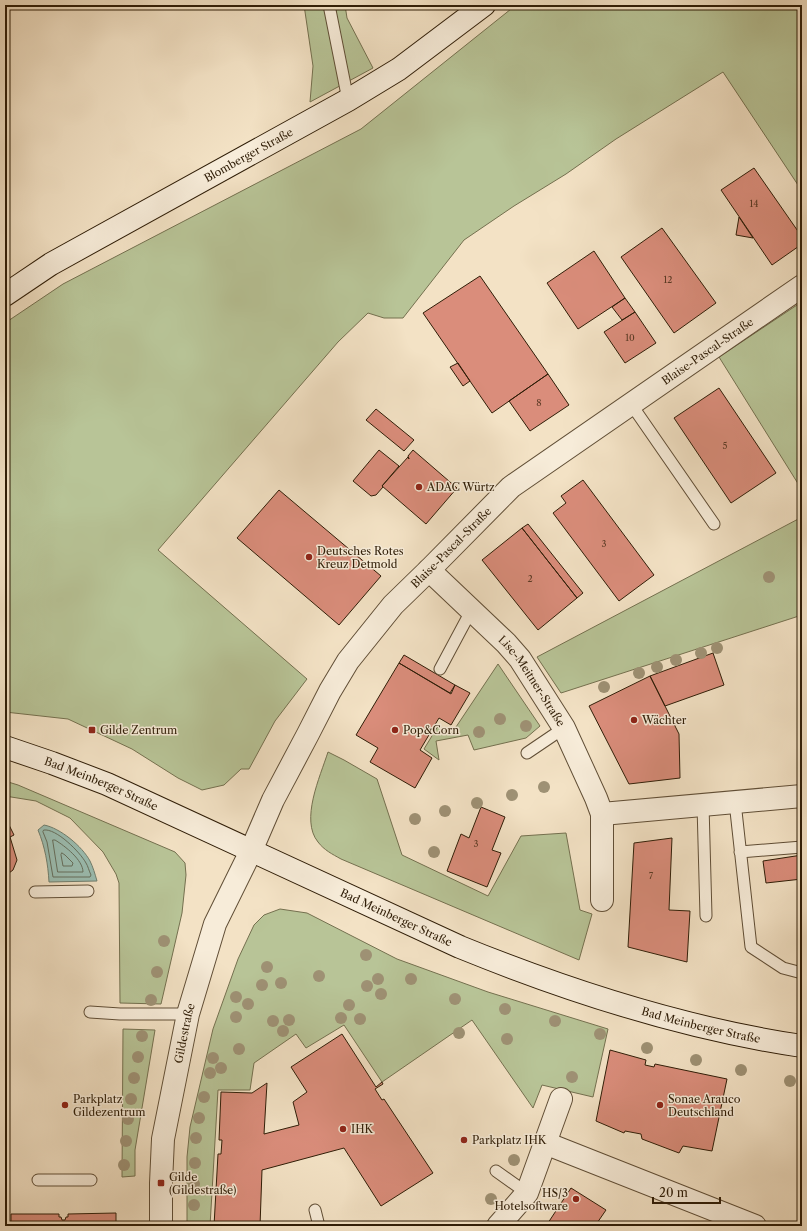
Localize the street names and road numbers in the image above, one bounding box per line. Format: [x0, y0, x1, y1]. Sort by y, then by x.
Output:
street label: Blomberger Straße [202, 125, 295, 185]
street label: Blaise-Pascal-Straße [659, 315, 756, 388]
street label: Blaise-Pascal-Straße [408, 504, 494, 591]
street label: Lise-Meitner-Straße [495, 632, 568, 729]
street label: Bad Meinberger Straße [43, 754, 160, 814]
street label: Bad Meinberger Straße [338, 886, 454, 949]
street label: Gildestraße [171, 1001, 198, 1065]
street label: Bad Meinberger Straße [640, 1004, 762, 1046]

